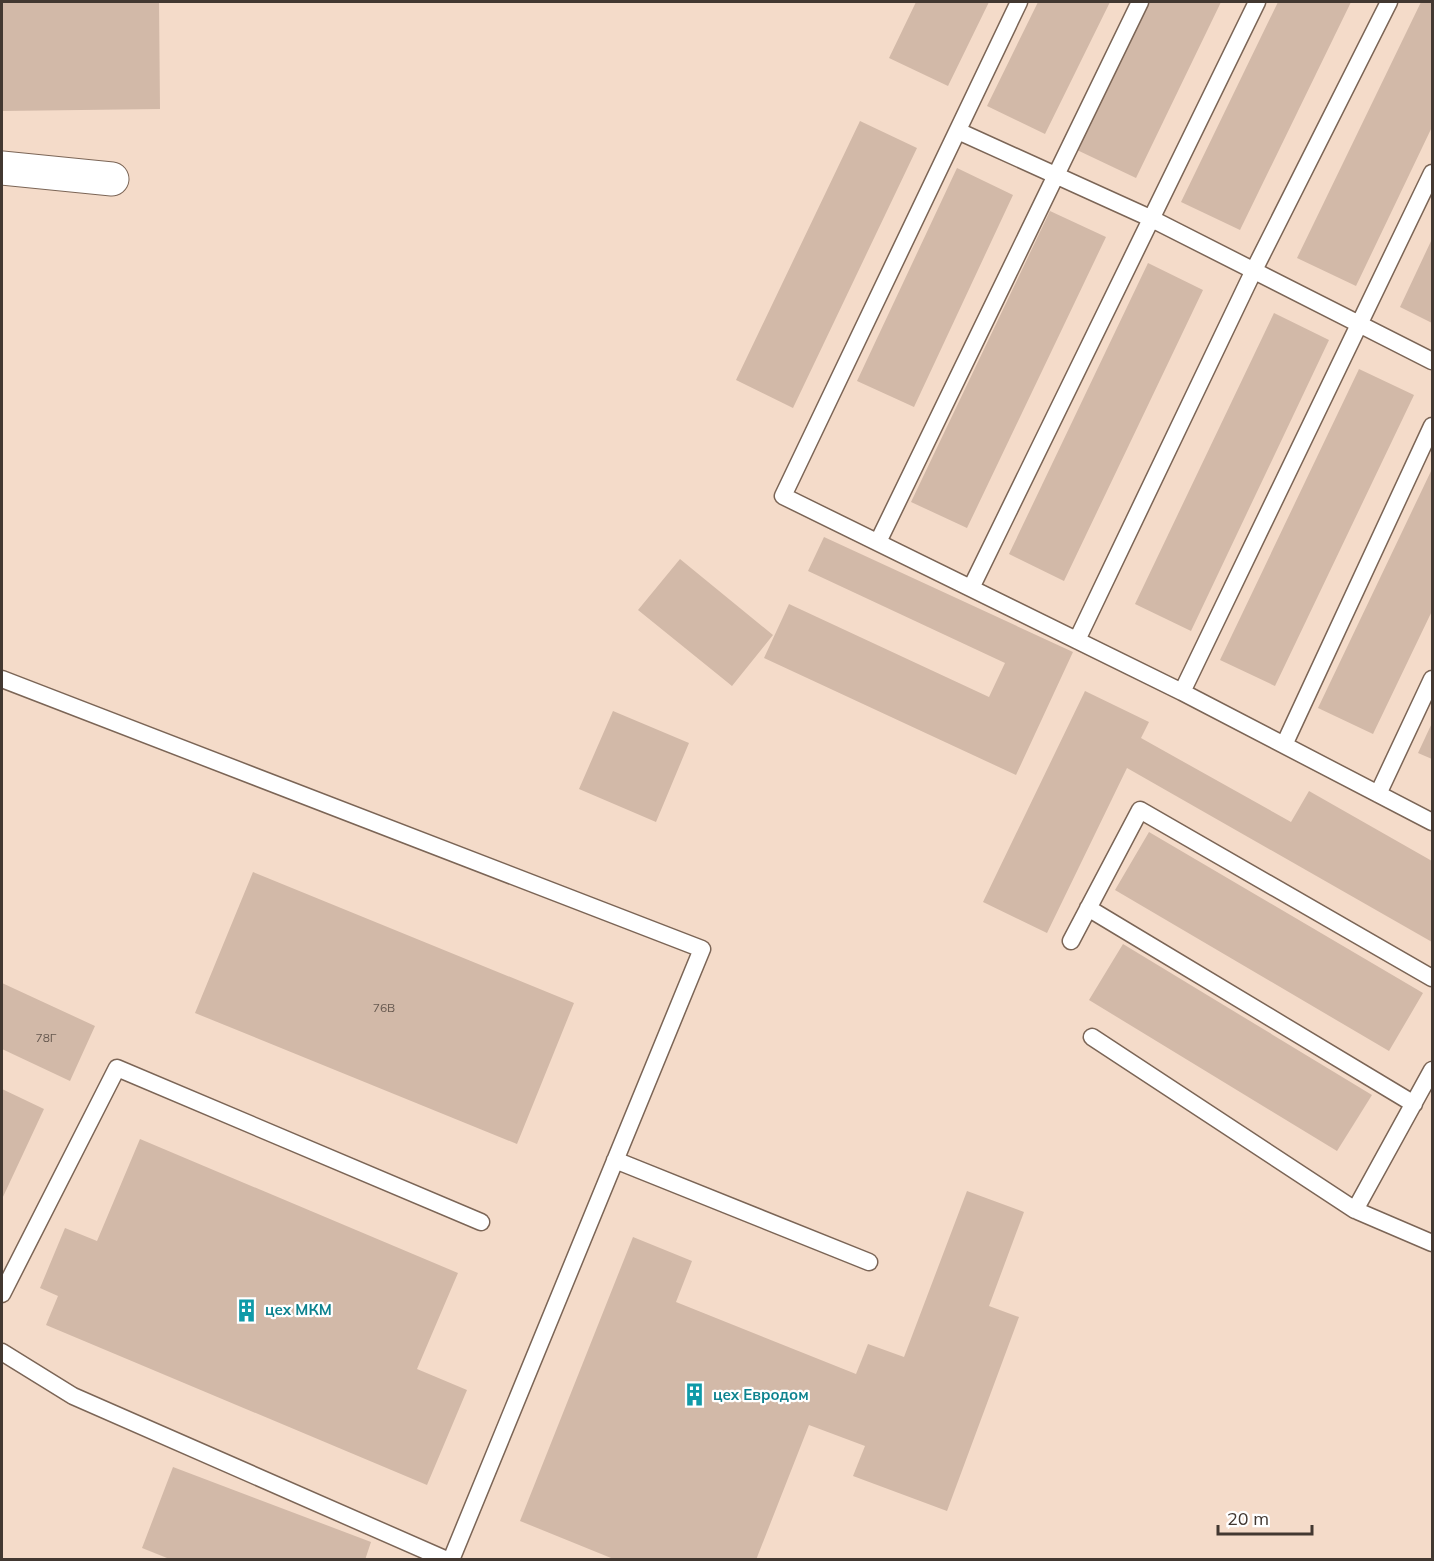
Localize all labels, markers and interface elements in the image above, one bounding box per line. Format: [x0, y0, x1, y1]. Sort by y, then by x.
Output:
house number: 76В [373, 1000, 395, 1015]
house number: 78Г [35, 1030, 57, 1045]
building icon: цех МКМ [234, 1297, 260, 1323]
place label: цех МКМ [265, 1300, 332, 1319]
building icon: цех Евродом [682, 1382, 708, 1408]
place label: цех Евродом [713, 1385, 809, 1404]
scale bar [1218, 1498, 1312, 1536]
text: 20 m [1227, 1507, 1269, 1530]

